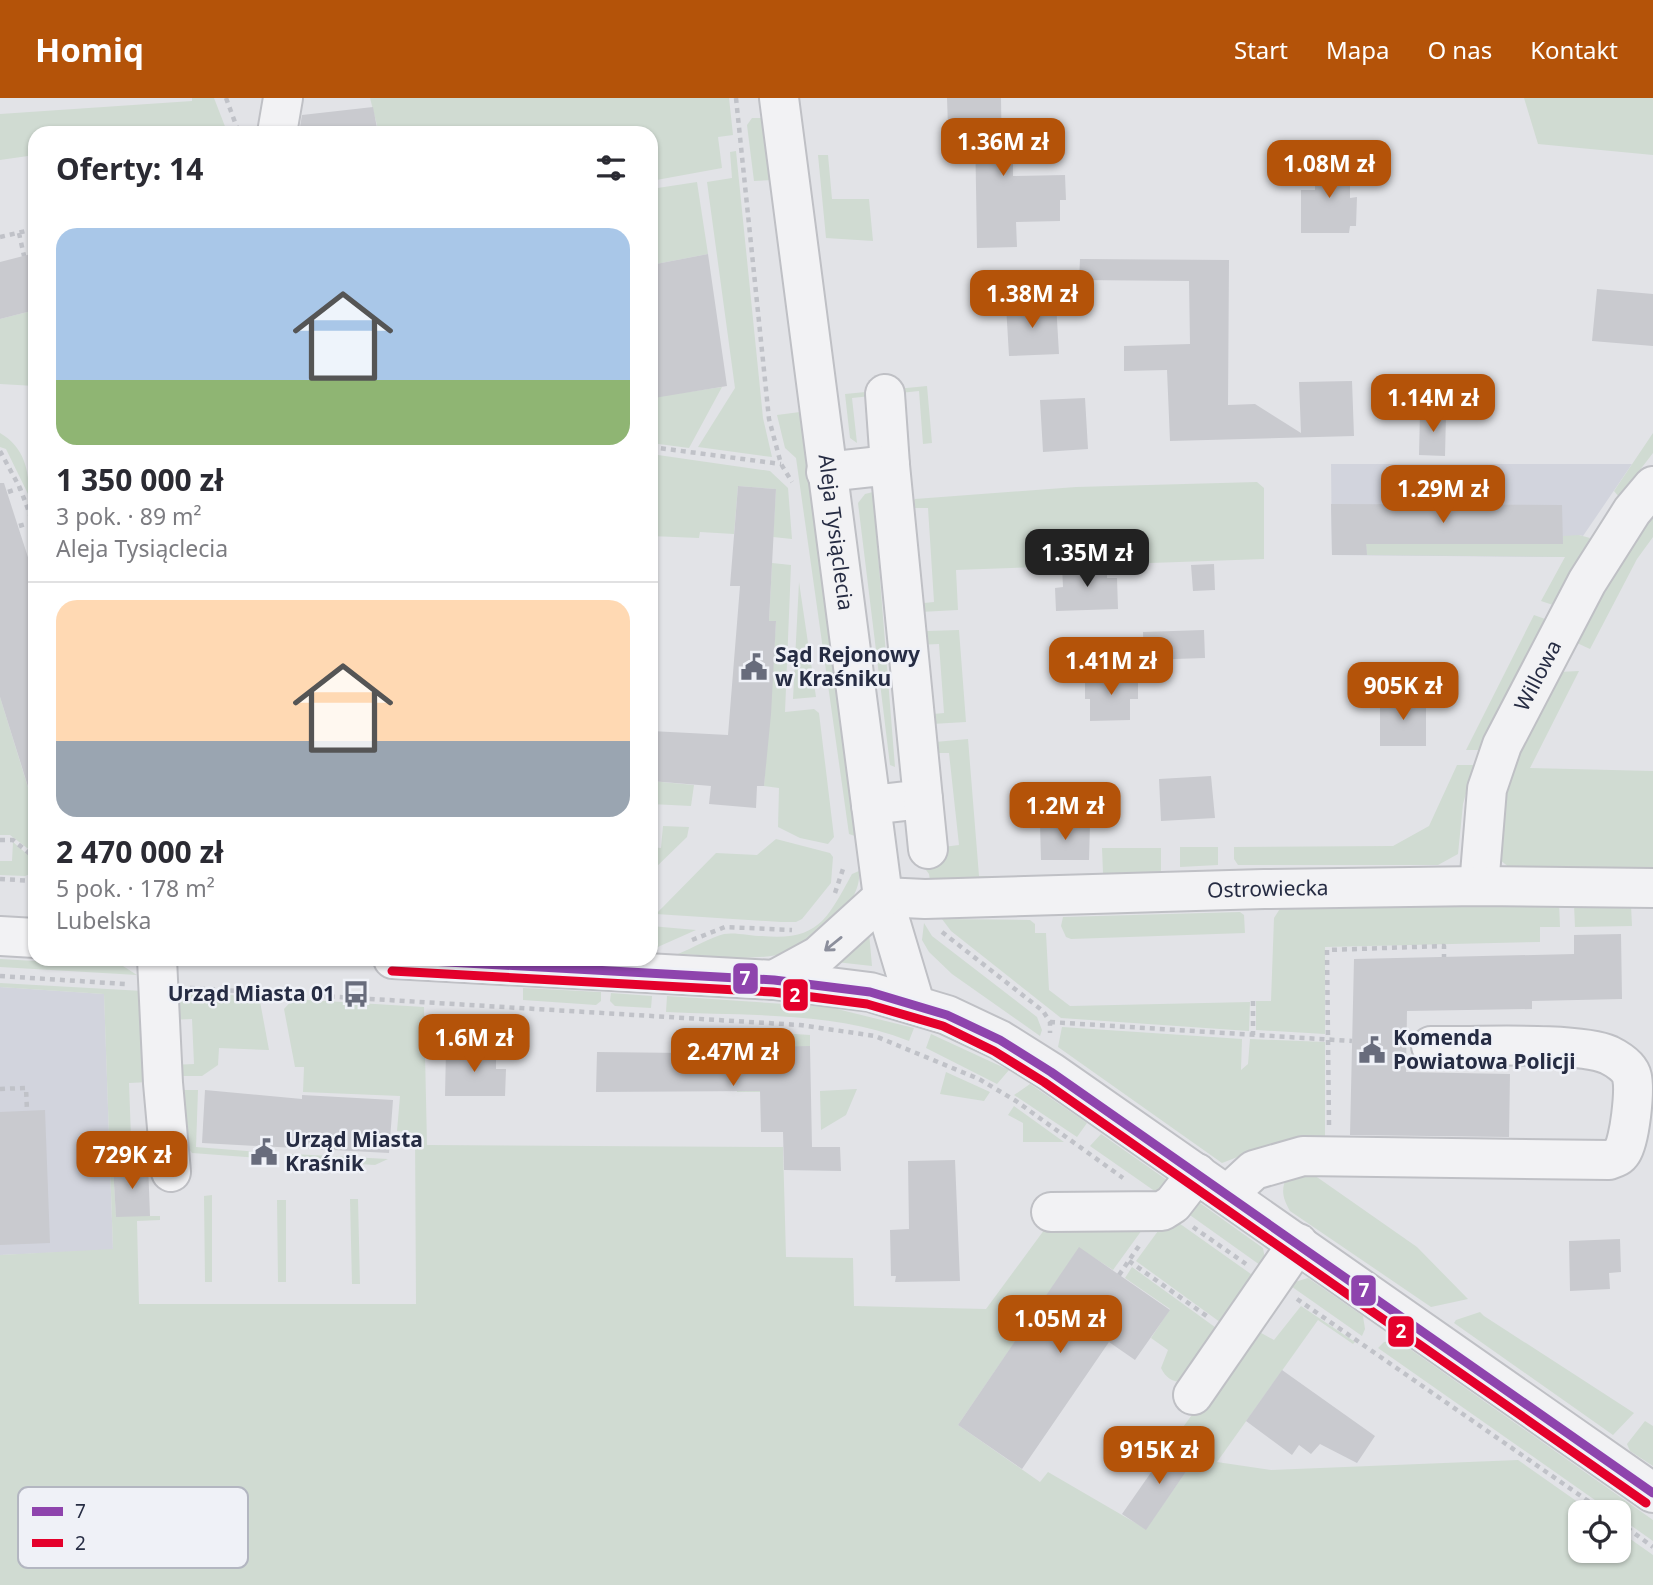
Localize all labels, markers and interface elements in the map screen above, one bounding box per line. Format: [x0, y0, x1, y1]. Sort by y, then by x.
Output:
text: Homiq [35, 27, 144, 72]
text: Start [1234, 33, 1288, 66]
text: Mapa [1326, 33, 1389, 66]
text: O nas [1427, 33, 1492, 66]
text: Kontakt [1530, 33, 1618, 66]
pin: 1.36M zł [931, 118, 1075, 178]
text: 1.36M zł [957, 125, 1049, 157]
pin: 1.08M zł [1257, 140, 1401, 200]
text: 1.08M zł [1283, 147, 1375, 179]
text: Oferty: 14 [56, 148, 203, 189]
icon: filters [592, 149, 630, 187]
pin: 1.38M zł [960, 271, 1104, 330]
icon: home [280, 273, 406, 399]
text: 1.38M zł [986, 277, 1078, 309]
pin: 1.14M zł [1361, 374, 1505, 434]
text: 1.14M zł [1387, 381, 1479, 413]
street label: Aleja Tysiąclecia [812, 452, 861, 612]
text: 1 350 000 zł [56, 459, 223, 500]
pin: 1.29M zł [1371, 466, 1515, 525]
text: 1.29M zł [1397, 472, 1489, 504]
text: 3 pok. · 89 m² [56, 500, 202, 532]
pin: 1.35M zł [1015, 530, 1159, 589]
text: Aleja Tysiąclecia [56, 532, 228, 564]
text: 1.35M zł [1041, 536, 1133, 568]
street label: Willowa [1507, 635, 1567, 716]
pin: 1.41M zł [1039, 638, 1183, 697]
place label: Sąd Rejonowy w Kraśniku [775, 640, 920, 692]
text: 1.41M zł [1065, 644, 1157, 676]
icon: home [280, 645, 406, 771]
public building icon: Sąd Rejonowy w Kraśniku [739, 652, 769, 682]
pin: 905K zł [1338, 662, 1468, 722]
text: 905K zł [1363, 669, 1443, 701]
pin: 1.2M zł [1000, 782, 1130, 842]
text: 1.2M zł [1026, 789, 1104, 821]
text: 2 470 000 zł [56, 831, 223, 872]
text: 5 pok. · 178 m² [56, 872, 215, 904]
street label: Ostrowiecka [1207, 873, 1329, 904]
text: Lubelska [56, 904, 152, 936]
one-way arrow [825, 936, 843, 951]
line badge: 7 [732, 962, 759, 995]
text: 7 [740, 965, 751, 991]
line badge: 2 [782, 978, 809, 1012]
place label: Urząd Miasta 01 [168, 979, 335, 1007]
bus stop icon: Urząd Miasta 01 [341, 979, 371, 1009]
text: 2 [790, 982, 801, 1008]
pin: 1.6M zł [409, 1014, 539, 1074]
text: 1.6M zł [435, 1021, 513, 1053]
place label: Komenda Powiatowa Policji [1393, 1023, 1576, 1075]
pin: 2.47M zł [661, 1028, 805, 1088]
text: 2.47M zł [687, 1035, 779, 1067]
public building icon: Komenda Powiatowa Policji [1357, 1035, 1387, 1065]
place label: Urząd Miasta Kraśnik [285, 1125, 423, 1177]
pin: 729K zł [67, 1132, 197, 1191]
public building icon: Urząd Miasta Kraśnik [249, 1137, 279, 1167]
text: 729K zł [92, 1138, 172, 1170]
line badge: 7 [1350, 1274, 1377, 1307]
text: 7 [1359, 1277, 1370, 1303]
pin: 1.05M zł [988, 1296, 1132, 1355]
text: 1.05M zł [1014, 1302, 1106, 1334]
line badge: 2 [1387, 1315, 1415, 1348]
text: 2 [1396, 1318, 1407, 1344]
pin: 915K zł [1094, 1426, 1224, 1486]
text: 915K zł [1119, 1433, 1199, 1465]
legend [18, 1487, 248, 1568]
text: 7 [75, 1498, 86, 1524]
map controls [1568, 1500, 1631, 1563]
button: locate [1568, 1500, 1631, 1563]
text: 2 [75, 1530, 86, 1556]

